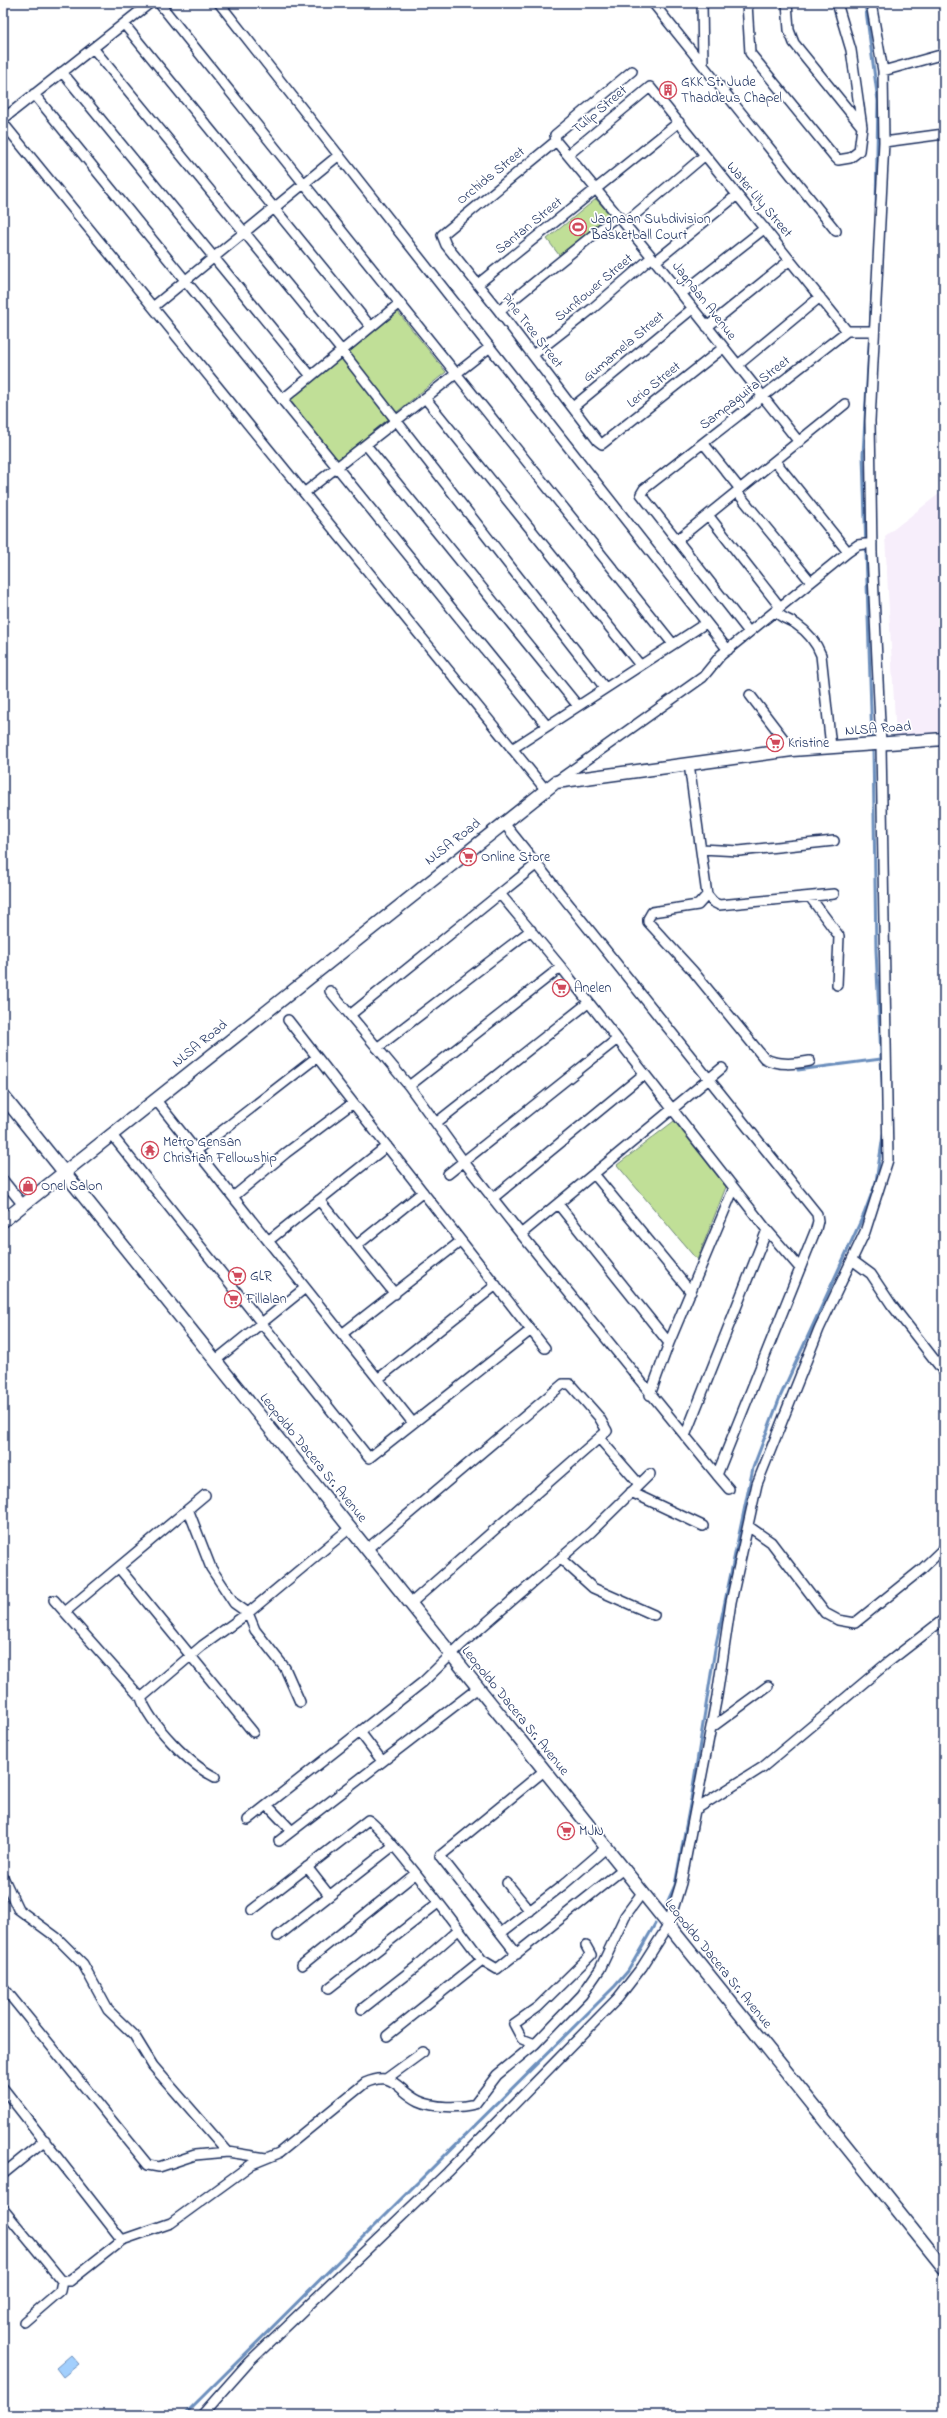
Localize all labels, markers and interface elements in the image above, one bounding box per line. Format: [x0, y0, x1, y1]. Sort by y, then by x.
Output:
place label: GKK St. Jude Thaddeus Chapel [681, 72, 782, 109]
street label: Tulip Street [568, 80, 632, 139]
building icon: GKK St. Jude Thaddeus Chapel [658, 80, 678, 100]
street label: Orchids Street [452, 142, 530, 210]
street label: Water Lily Street [720, 157, 797, 244]
street label: Santan Street [491, 192, 567, 260]
place label: Jagnaan Subdivision Basketball Court [590, 209, 711, 246]
sports icon: Jagnaan Subdivision Basketball Court [568, 217, 588, 237]
street label: Sunflower Street [550, 249, 638, 327]
street label: Jagnaan Avenue [666, 257, 742, 346]
street label: Pine Tree Street [496, 289, 568, 373]
street label: Gumamela Street [579, 306, 670, 388]
street label: Sampaguita Street [695, 351, 796, 436]
street label: Lerio Street [622, 356, 686, 413]
street label: NLSA Road [844, 716, 912, 742]
supermarket icon: Kristine [765, 733, 785, 753]
place label: Kristine [788, 733, 830, 754]
street label: NLSA Road [420, 813, 486, 871]
supermarket icon: Online Store [458, 847, 478, 867]
place label: Online Store [481, 847, 551, 868]
supermarket icon: Anelen [551, 978, 571, 998]
place label: Anelen [574, 978, 611, 999]
street label: NLSA Road [168, 1015, 232, 1073]
place label: Metro Gensan Christian Fellowship [163, 1132, 277, 1169]
temple icon: Metro Gensan Christian Fellowship [140, 1140, 160, 1160]
shop icon: Onel Salon [18, 1176, 38, 1196]
place label: Onel Salon [41, 1176, 102, 1197]
supermarket icon: GLR [227, 1266, 247, 1286]
place label: GLR [250, 1266, 272, 1287]
supermarket icon: Fillalan [223, 1289, 243, 1309]
place label: Fillalan [245, 1289, 287, 1310]
street label: Leopoldo Dacera Sr. Avenue [254, 1389, 372, 1528]
street label: Leopoldo Dacera Sr. Avenue [456, 1642, 574, 1781]
supermarket icon: MJN [556, 1821, 576, 1841]
place label: MJN [579, 1821, 604, 1842]
street label: Leopoldo Dacera Sr. Avenue [659, 1895, 777, 2034]

